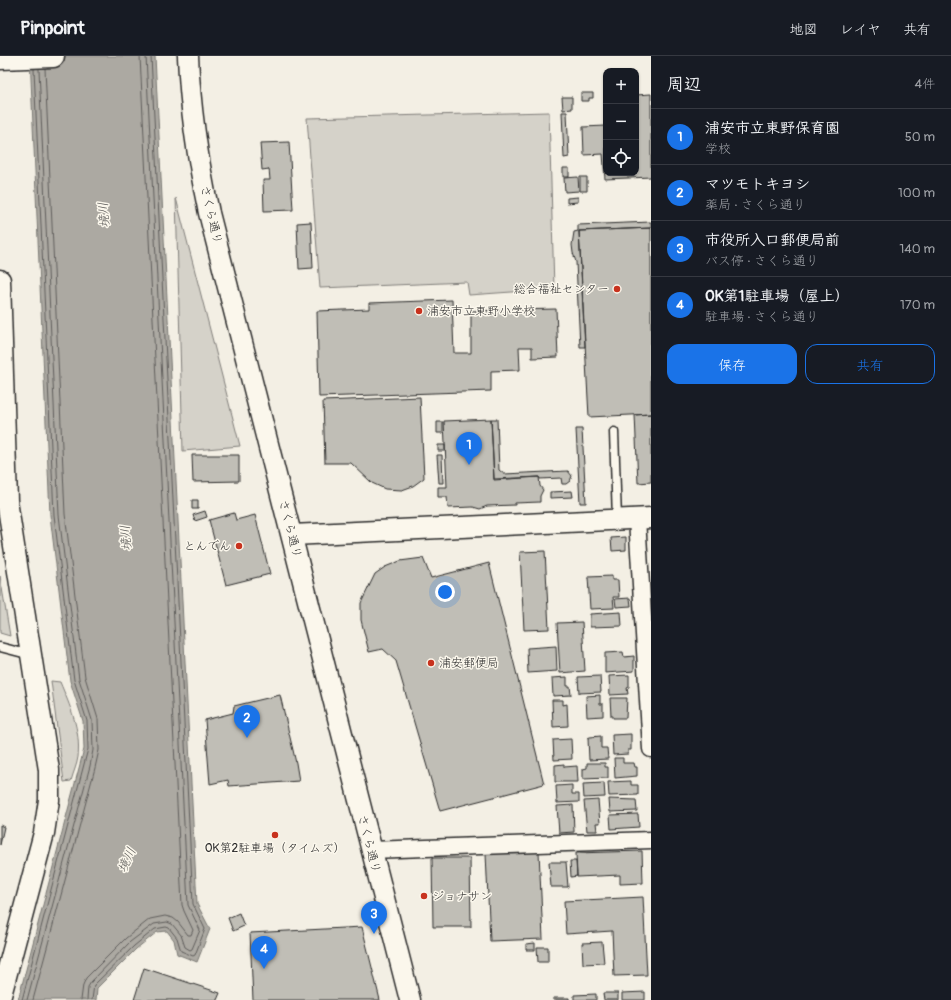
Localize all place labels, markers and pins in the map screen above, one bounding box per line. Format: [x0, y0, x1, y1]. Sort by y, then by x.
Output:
place label: 総合福祉センター [513, 282, 609, 297]
marker: 総合福祉センター [612, 284, 622, 294]
place label: 浦安市立東野小学校 [427, 304, 535, 319]
marker: 浦安市立東野小学校 [414, 306, 424, 316]
pin: 1 [456, 432, 482, 465]
place label: とんでん [184, 539, 231, 554]
marker: とんでん [234, 541, 244, 551]
place label: 浦安郵便局 [439, 656, 499, 671]
marker: 浦安郵便局 [426, 658, 436, 668]
pin: 2 [234, 705, 260, 738]
marker: OK第2駐車場（タイムズ） [270, 830, 280, 840]
place label: OK第2駐車場（タイムズ） [205, 841, 345, 856]
place label: ジョナサン [432, 889, 492, 904]
marker: ジョナサン [419, 891, 429, 901]
pin: 3 [361, 901, 387, 934]
pin: 4 [251, 936, 277, 969]

